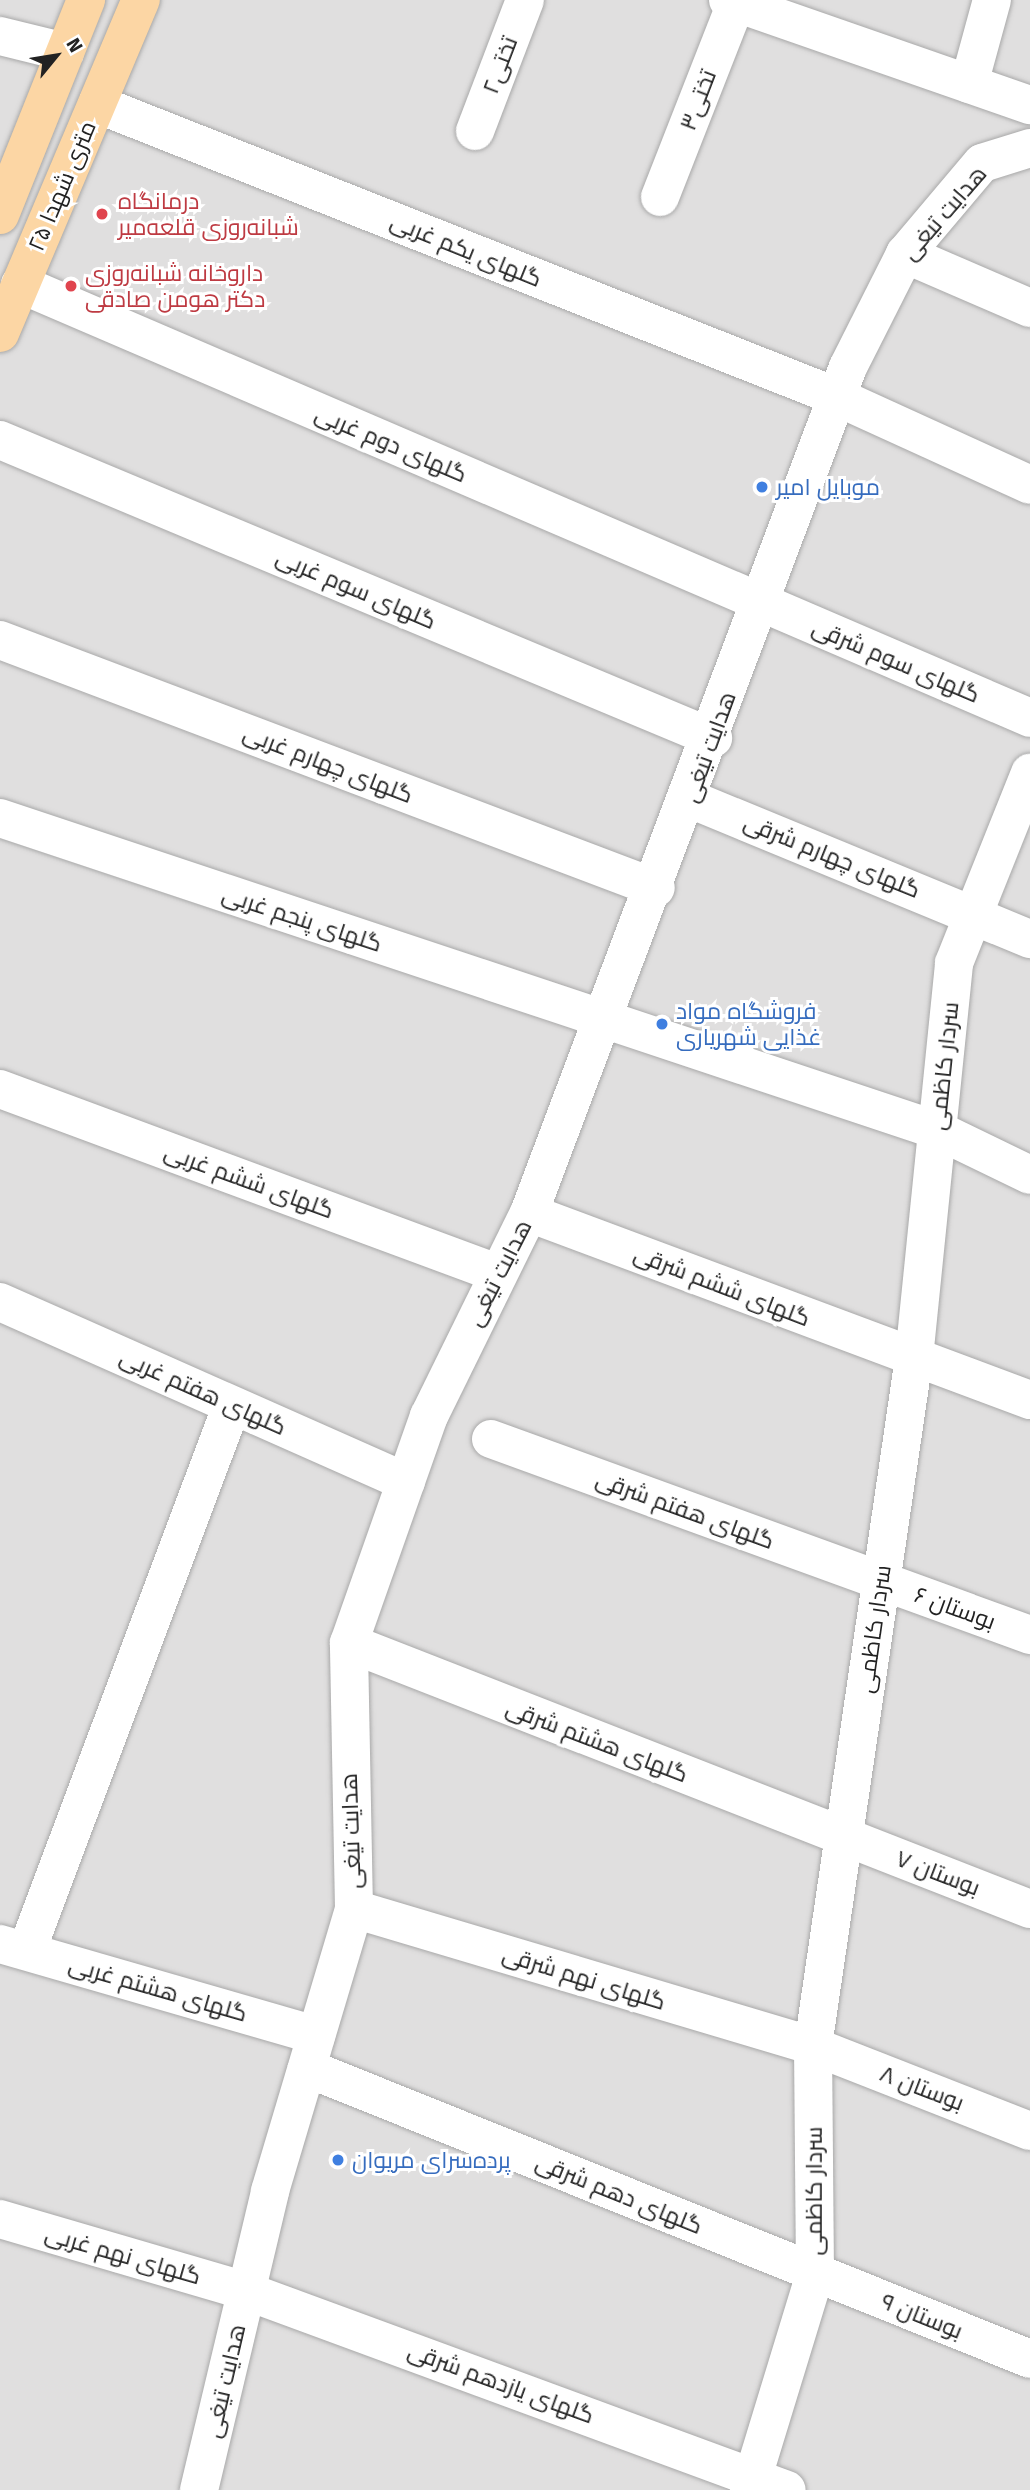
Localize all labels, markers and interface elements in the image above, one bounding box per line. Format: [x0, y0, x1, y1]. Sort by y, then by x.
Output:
north arrow [21, 21, 91, 91]
street label: تختی۲ [477, 32, 523, 98]
text: N [62, 34, 88, 56]
street label: تختی۳ [674, 66, 722, 134]
street label: ۲۵ متری شهدا [22, 117, 102, 255]
street label: هدایت تیغی [896, 160, 992, 266]
place label: درمانگاه شبانه‌روزی قلعه‌میر [118, 187, 299, 241]
marker: درمانگاه شبانه‌روزی قلعه‌میر [92, 204, 112, 224]
street label: گلهای یکم غربی [386, 207, 546, 293]
place label: داروخانه شبانه‌روزی دکتر هومن صادقی [85, 259, 265, 313]
marker: داروخانه شبانه‌روزی دکتر هومن صادقی [63, 278, 79, 294]
street label: گلهای دوم غربی [311, 400, 471, 488]
place label: موبایل امیر [776, 473, 880, 501]
marker: موبایل امیر [754, 479, 770, 495]
street label: گلهای سوم غربی [272, 543, 440, 635]
street label: گلهای سوم شرقی [808, 613, 984, 709]
street label: هدایت تیغی [676, 688, 742, 806]
street label: گلهای چهارم غربی [239, 719, 417, 809]
street label: گلهای چهارم شرقی [740, 808, 924, 904]
street label: گلهای پنجم غربی [219, 880, 385, 958]
place label: فروشگاه مواد غذایی شهریاری [676, 997, 821, 1051]
street label: سردار کاظمی [924, 1000, 964, 1132]
marker: فروشگاه مواد غذایی شهریاری [654, 1016, 670, 1032]
street label: گلهای ششم غربی [161, 1138, 337, 1224]
street label: هدایت تیغی [460, 1215, 538, 1331]
street label: گلهای ششم شرقی [630, 1240, 814, 1332]
street label: گلهای هفتم غربی [116, 1343, 290, 1441]
street label: گلهای هفتم شرقی [592, 1465, 778, 1555]
street label: سردار کاظمی [851, 1563, 897, 1695]
street label: بوستان ۶ [911, 1581, 999, 1635]
street label: گلهای هشتم شرقی [502, 1694, 692, 1788]
street label: هدایت تیغی [335, 1773, 367, 1889]
street label: بوستان ۷ [892, 1844, 984, 1902]
street label: گلهای نهم شرقی [499, 1940, 669, 2016]
street label: گلهای هشتم غربی [66, 1950, 250, 2028]
street label: بوستان ۸ [876, 2059, 968, 2117]
street label: سردار کاظمی [800, 2126, 828, 2256]
place label: پرده‌سرای مریوان [352, 2146, 511, 2174]
street label: گلهای دهم شرقی [532, 2148, 706, 2240]
marker: پرده‌سرای مریوان [330, 2152, 346, 2168]
street label: گلهای نهم غربی [42, 2220, 204, 2290]
street label: بوستان ۹ [877, 2287, 967, 2345]
street label: هدایت تیغی [199, 2322, 251, 2440]
street label: گلهای یازدهم شرقی [404, 2336, 598, 2430]

